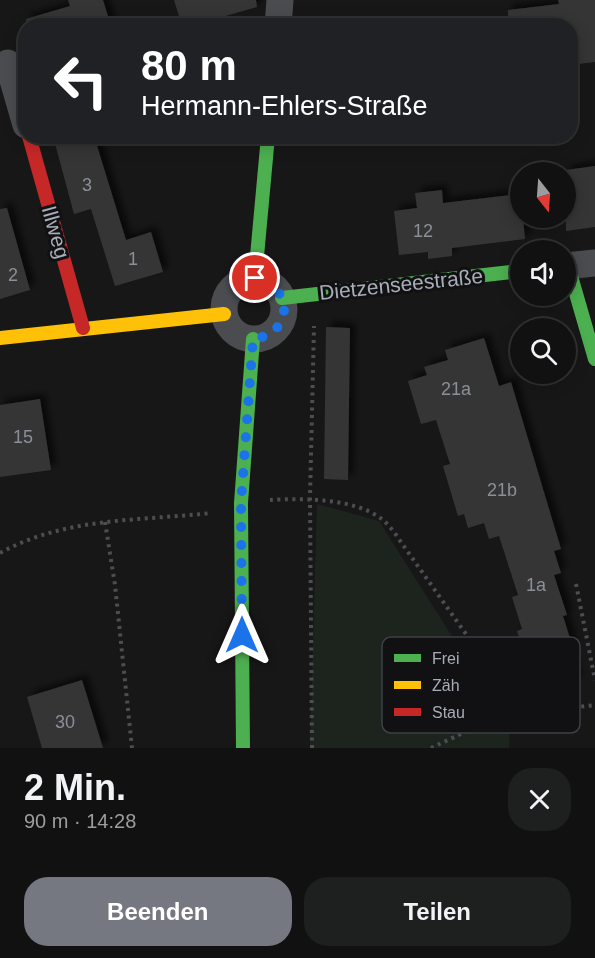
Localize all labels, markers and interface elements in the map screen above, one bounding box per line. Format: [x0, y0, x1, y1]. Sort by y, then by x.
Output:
icon: left [42, 42, 120, 120]
text: 80 m [141, 42, 237, 89]
text: Hermann-Ehlers-Straße [141, 91, 428, 121]
north arrow [510, 162, 576, 228]
map controls [510, 162, 576, 384]
house number: 3 [82, 175, 92, 195]
street label: Illweg [38, 203, 74, 261]
house number: 12 [413, 221, 433, 241]
button: sound [510, 240, 576, 306]
house number: 1 [128, 249, 138, 269]
pin [229, 252, 280, 303]
icon: arrive [238, 261, 271, 294]
street label: Dietzenseestraße [318, 264, 484, 304]
house number: 2 [8, 265, 18, 285]
button: search [510, 318, 576, 384]
house number: 21a [441, 379, 472, 399]
house number: 15 [13, 427, 33, 447]
house number: 21b [487, 480, 517, 500]
house number: 1a [526, 575, 547, 595]
position arrow [210, 603, 274, 667]
legend [382, 637, 580, 733]
text: Frei [432, 650, 460, 667]
text: Zäh [432, 677, 460, 694]
text: Stau [432, 704, 465, 721]
house number: 30 [55, 712, 75, 732]
text: 2 Min. [24, 767, 126, 808]
button: close [508, 768, 571, 831]
text: 90 m · 14:28 [24, 810, 136, 832]
button: Beenden [24, 877, 292, 946]
button: Teilen [304, 877, 571, 946]

